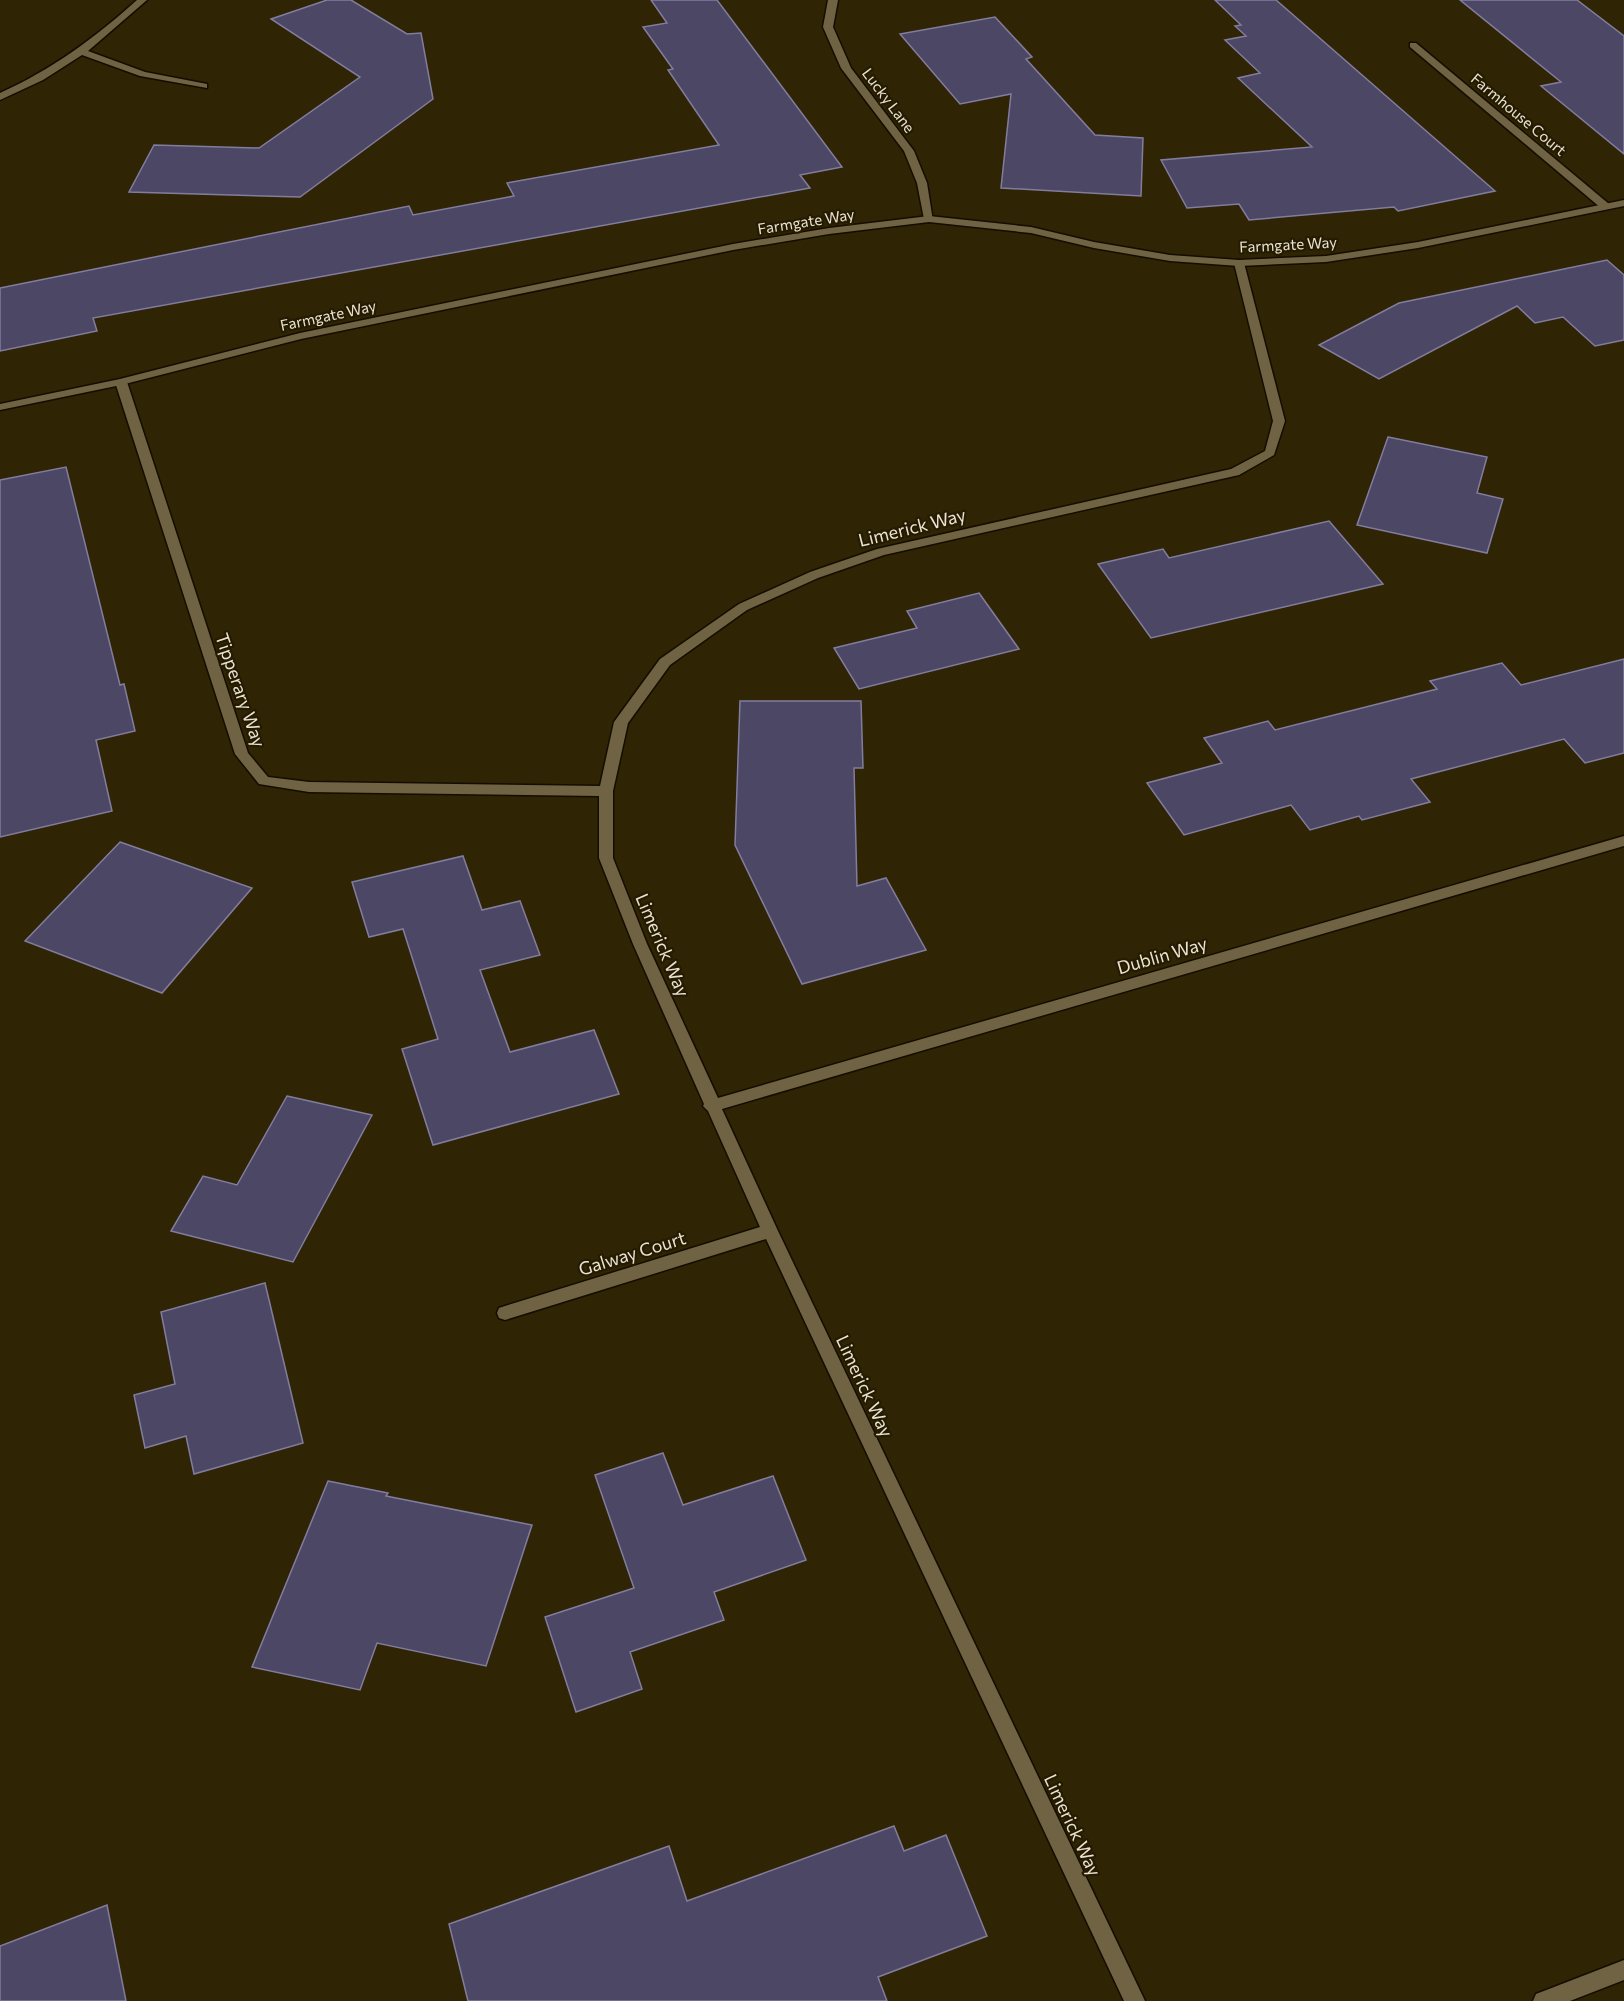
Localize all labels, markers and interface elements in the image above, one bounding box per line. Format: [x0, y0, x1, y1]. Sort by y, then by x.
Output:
street label: Lucky Lane [859, 64, 919, 136]
street label: Farmhouse Court [1468, 69, 1570, 159]
street label: Farmgate Way [756, 204, 856, 238]
street label: Farmgate Way [1239, 232, 1338, 256]
street label: Farmgate Way [278, 296, 378, 334]
street label: Limerick Way [856, 503, 968, 551]
street label: Tipperary Way [211, 630, 271, 750]
street label: Limerick Way [631, 890, 695, 1000]
street label: Dublin Way [1114, 932, 1210, 978]
street label: Galway Court [576, 1226, 688, 1280]
street label: Limerick Way [832, 1332, 898, 1440]
street label: Limerick Way [1040, 1771, 1106, 1879]

